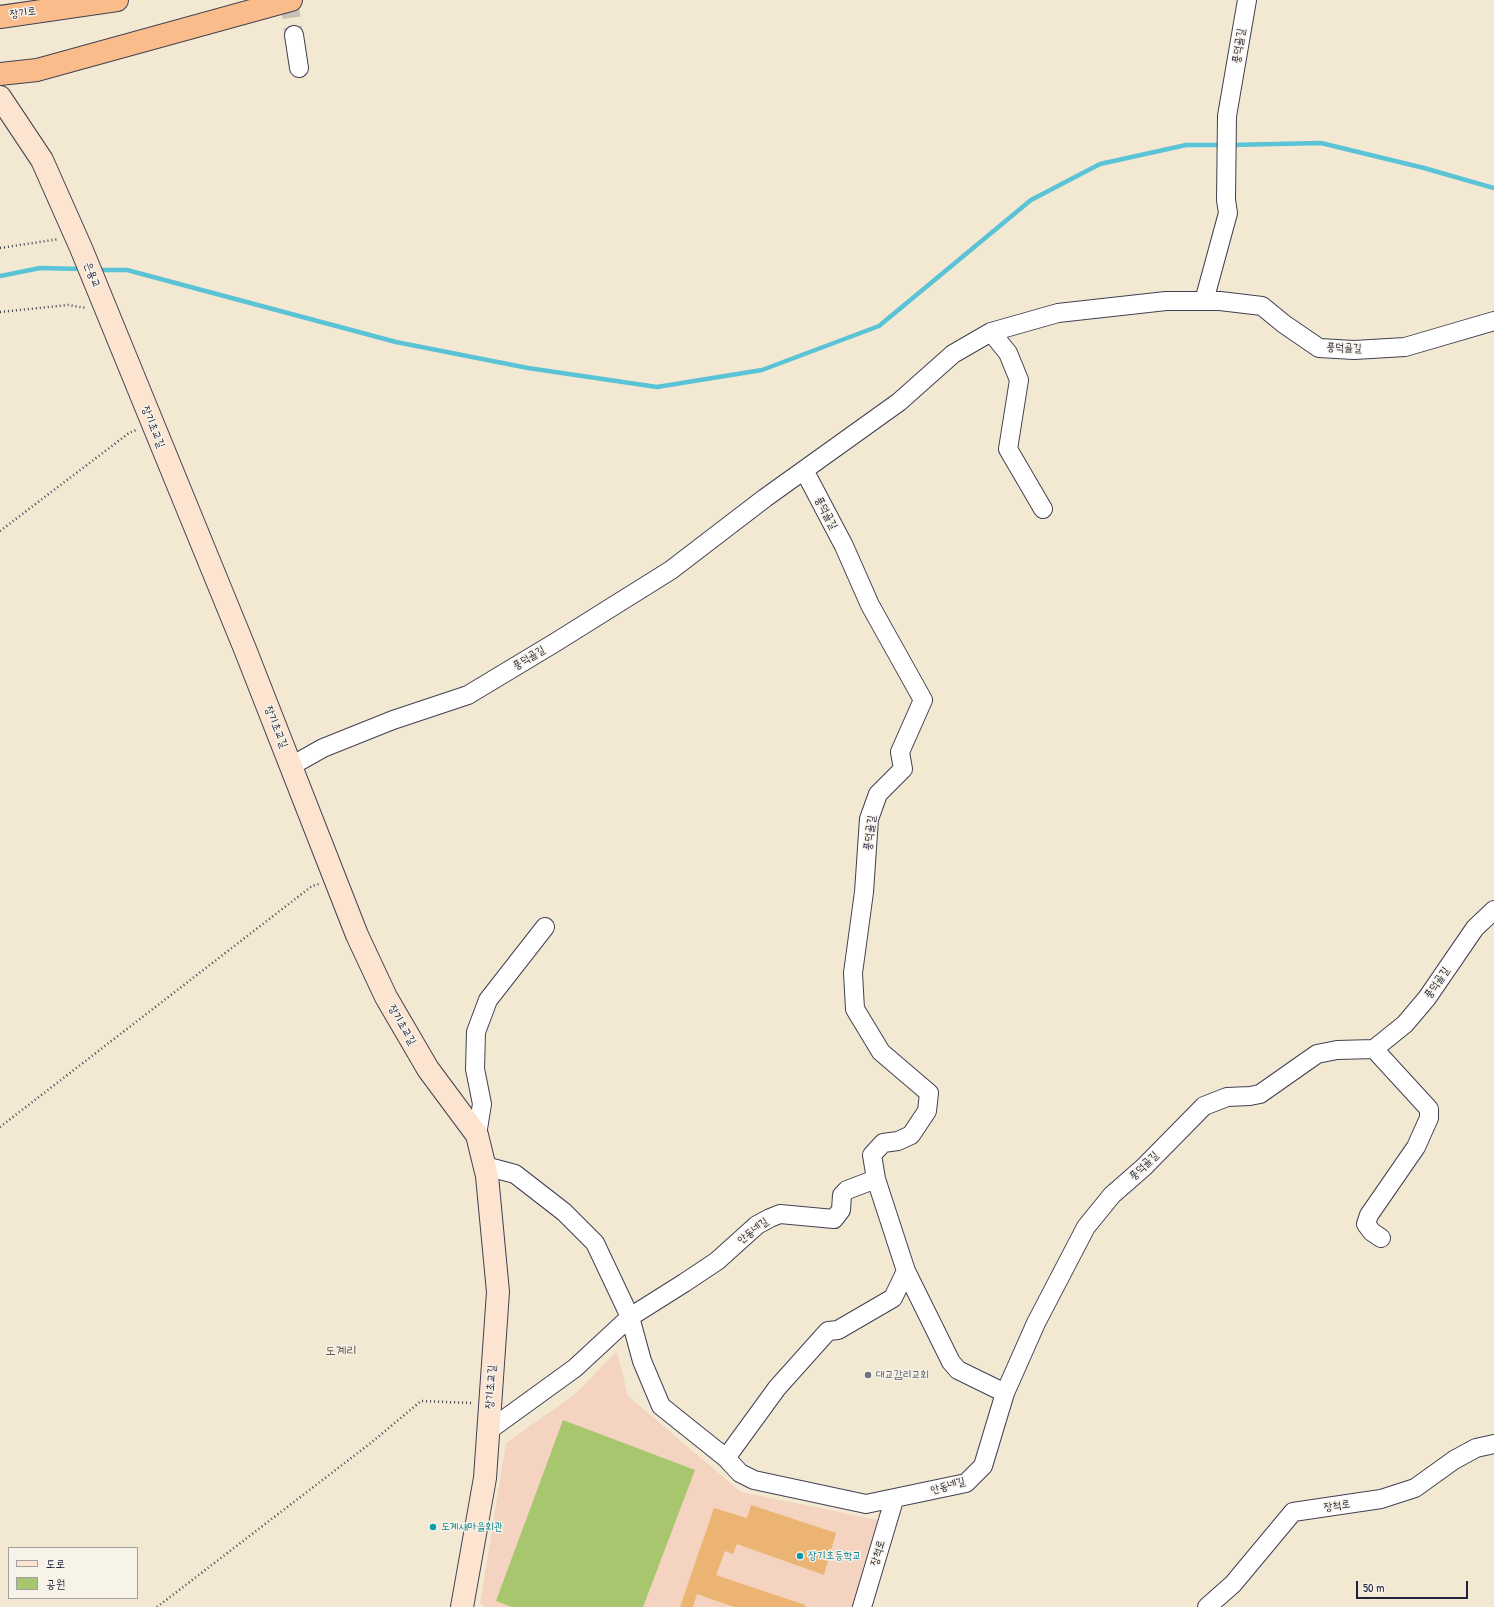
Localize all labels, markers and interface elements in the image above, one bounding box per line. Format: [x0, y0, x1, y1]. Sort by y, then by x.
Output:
street label: 장기로 [9, 5, 37, 21]
street label: 풍덕골길 [1230, 27, 1248, 65]
street label: 은용교 [81, 260, 103, 290]
street label: 풍덕골길 [1326, 341, 1362, 355]
street label: 장기초교길 [139, 404, 167, 450]
street label: 풍덕골길 [812, 494, 840, 532]
street label: 풍덕골길 [510, 643, 548, 673]
street label: 장기초교길 [262, 704, 290, 750]
street label: 풍덕골길 [861, 815, 879, 851]
street label: 풍덕골길 [1422, 965, 1452, 1001]
street label: 장기초교길 [385, 1003, 419, 1047]
street label: 풍덕골길 [1127, 1149, 1161, 1183]
street label: 안동네길 [735, 1215, 771, 1247]
district label: 도계리 [325, 1344, 357, 1360]
street label: 장기초교길 [483, 1364, 499, 1410]
place label: 대교감리교회 [876, 1368, 929, 1382]
marker: 대교감리교회 [863, 1370, 873, 1380]
street label: 안동네길 [929, 1475, 967, 1497]
street label: 장척로 [1323, 1498, 1351, 1514]
place label: 도계새마을회관 [441, 1520, 503, 1534]
marker: 도계새마을회관 [428, 1522, 438, 1532]
street label: 장척로 [868, 1538, 888, 1568]
legend [8, 1547, 138, 1599]
place label: 장기초등학교 [808, 1549, 861, 1563]
marker: 장기초등학교 [795, 1551, 805, 1561]
text: 도로 [46, 1555, 65, 1572]
scale bar [1358, 1573, 1470, 1599]
text: 공원 [46, 1575, 65, 1592]
text: 50 m [1363, 1579, 1384, 1596]

